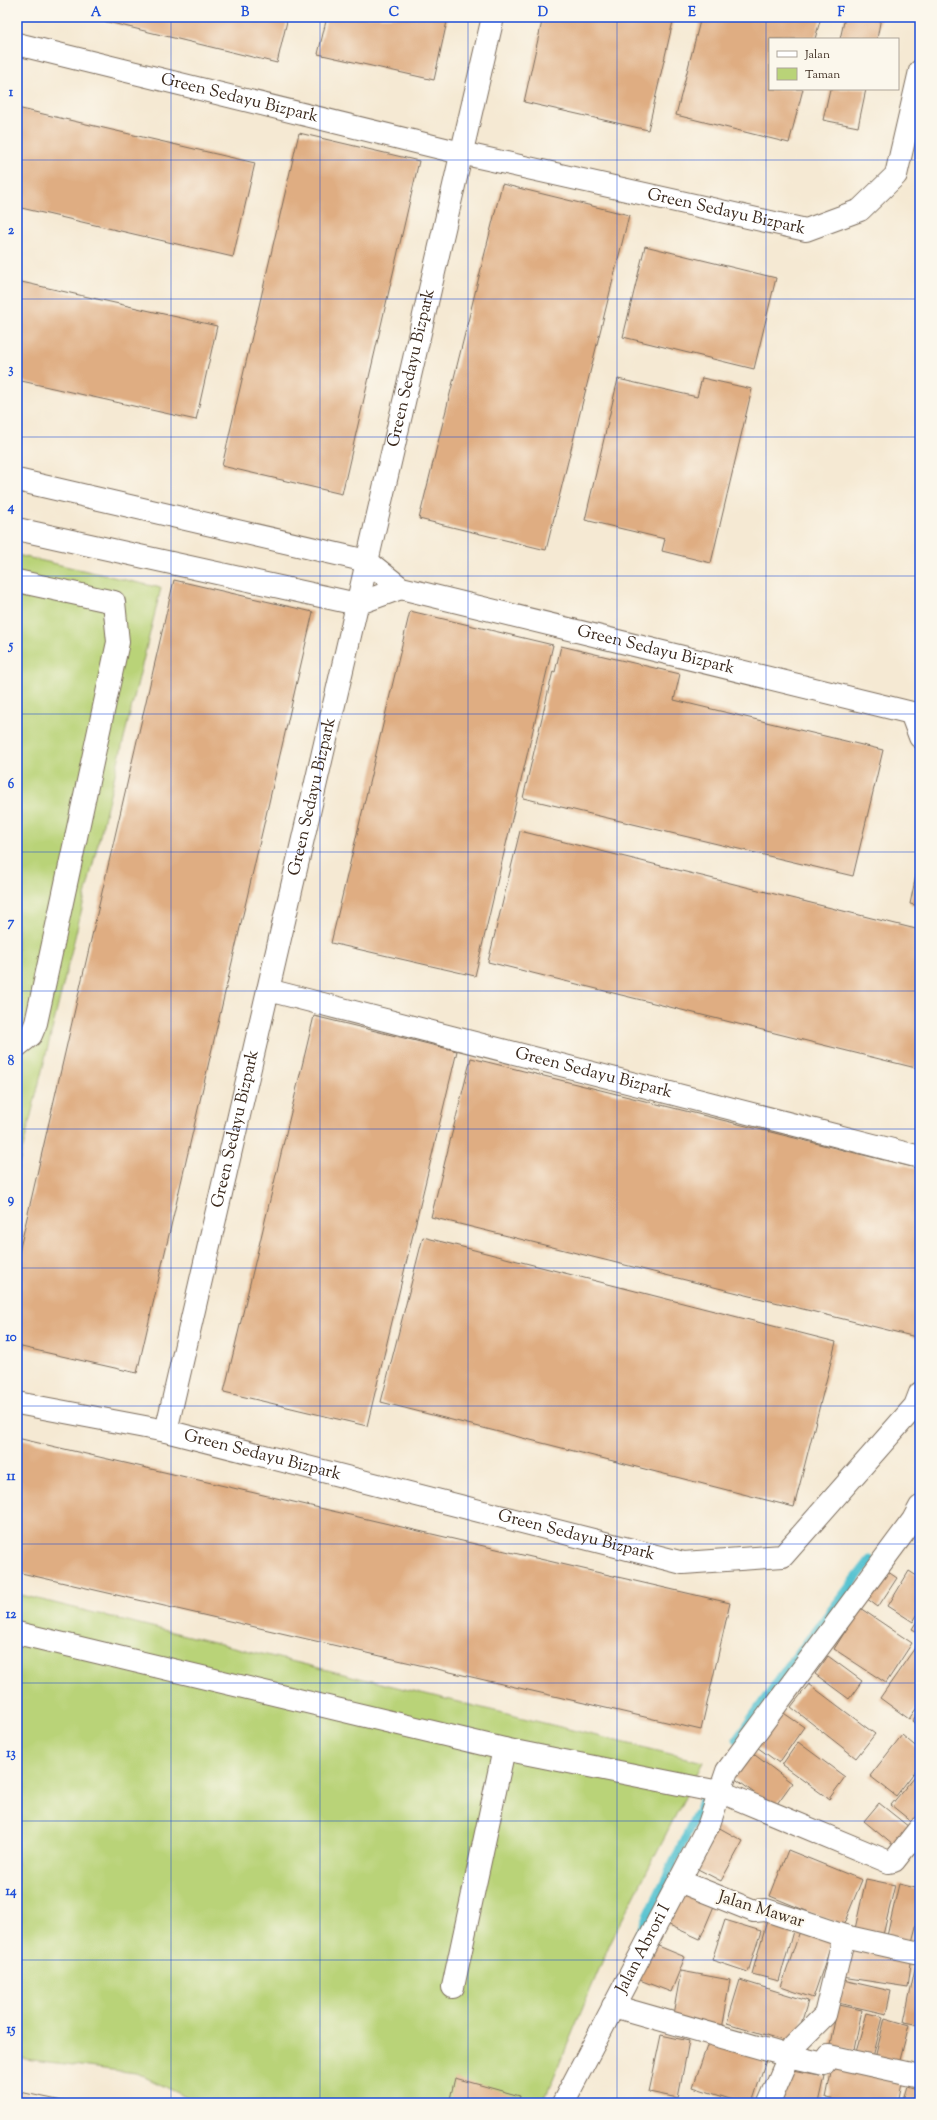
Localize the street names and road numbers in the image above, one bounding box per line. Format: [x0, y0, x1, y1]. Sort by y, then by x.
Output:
street label: Green Sedayu Bizpark [158, 68, 321, 130]
street label: Green Sedayu Bizpark [645, 183, 808, 242]
street label: Green Sedayu Bizpark [382, 287, 442, 449]
street label: Green Sedayu Bizpark [574, 619, 737, 681]
street label: Green Sedayu Bizpark [283, 715, 343, 878]
street label: Green Sedayu Bizpark [512, 1042, 675, 1105]
street label: Green Sedayu Bizpark [206, 1048, 266, 1210]
street label: Green Sedayu Bizpark [181, 1424, 344, 1487]
street label: Green Sedayu Bizpark [495, 1504, 658, 1567]
street label: Jalan Mawar [714, 1885, 808, 1935]
street label: Jalan Abrori I [610, 1899, 677, 1999]

